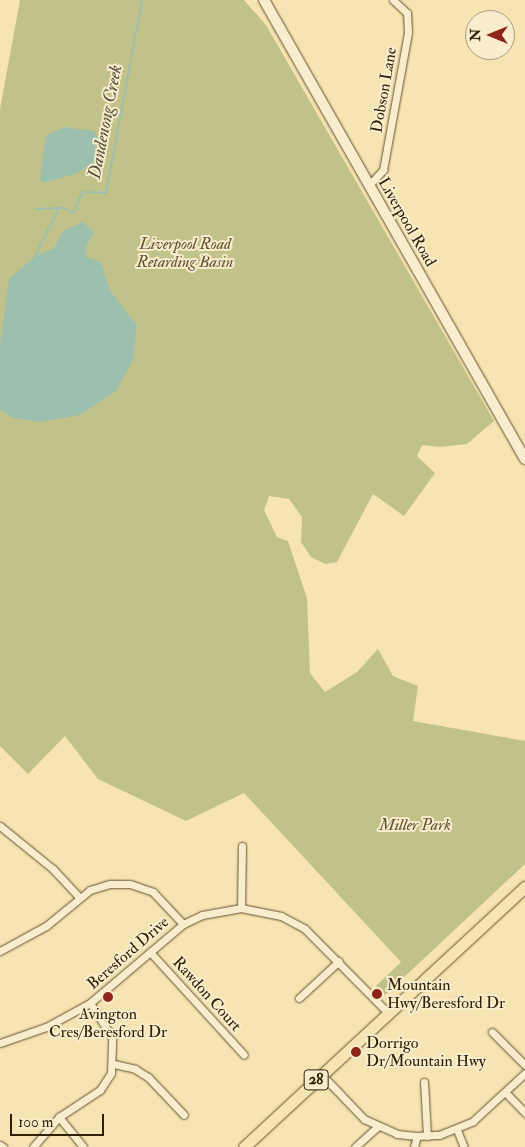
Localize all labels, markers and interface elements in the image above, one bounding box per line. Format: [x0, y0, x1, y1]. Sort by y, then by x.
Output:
north arrow [465, 10, 515, 60]
text: N [467, 29, 484, 41]
street label: Dobson Lane [367, 46, 401, 134]
water label: Dandenong Creek [84, 63, 128, 181]
street label: Liverpool Road [374, 174, 440, 270]
park label: Liverpool Road Retarding Basin [137, 234, 233, 272]
park label: Miller Park [379, 815, 451, 835]
street label: Beresford Drive [83, 912, 173, 994]
street label: Rawdon Court [169, 953, 245, 1035]
place label: Mountain Hwy/Beresford Dr [387, 975, 505, 1013]
marker: Mountain Hwy/Beresford Dr [371, 988, 383, 1000]
marker: Avington Cres/Beresford Dr [102, 991, 114, 1003]
place label: Avington Cres/Beresford Dr [49, 1004, 167, 1042]
place label: Dorrigo Dr/Mountain Hwy [366, 1033, 486, 1071]
marker: Dorrigo Dr/Mountain Hwy [350, 1046, 362, 1058]
road number: 28 [304, 1068, 328, 1092]
scale bar [12, 1104, 106, 1136]
text: 100 m [18, 1113, 53, 1132]

